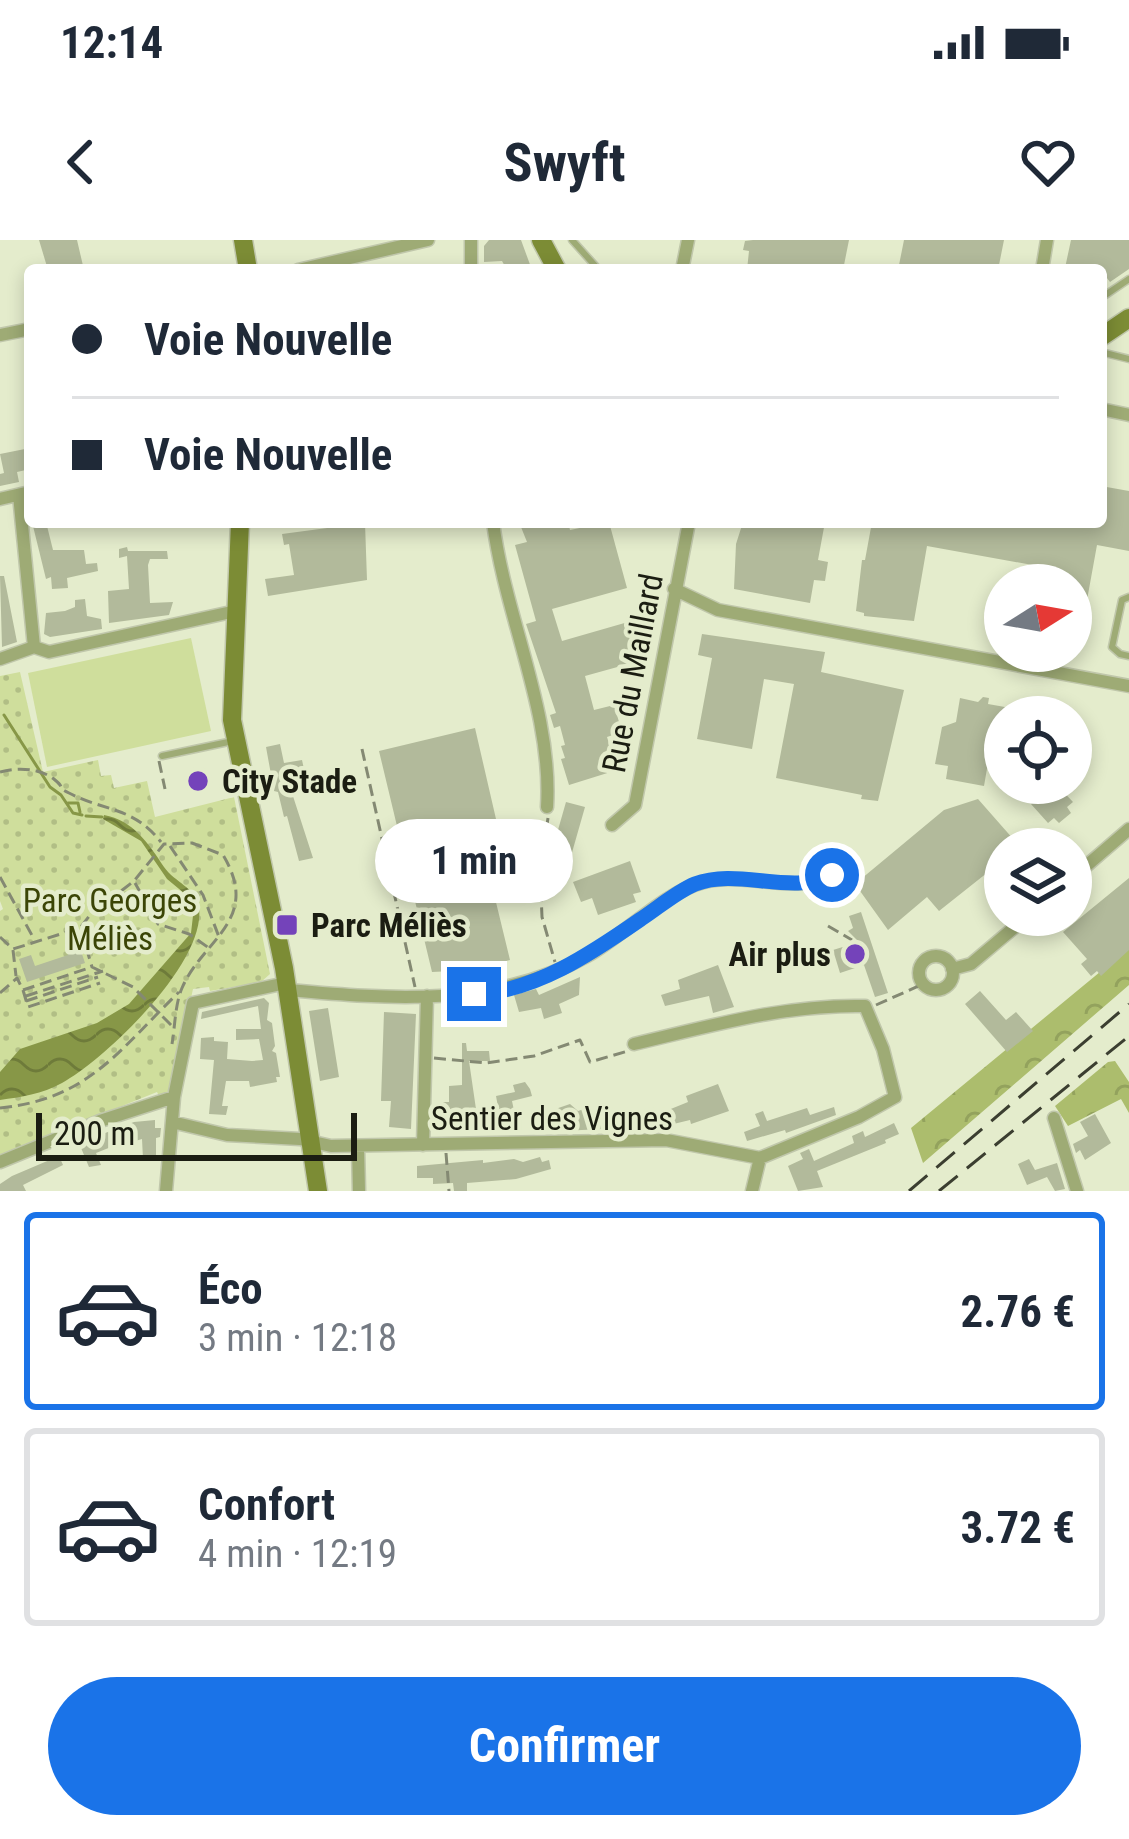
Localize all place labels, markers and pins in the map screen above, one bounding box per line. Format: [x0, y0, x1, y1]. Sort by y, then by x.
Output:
place label: City Stade [222, 762, 357, 801]
marker: City Stade [185, 768, 211, 794]
place label: Parc Méliès [311, 906, 467, 945]
marker: Parc Méliès [274, 912, 300, 938]
place label: Air plus [729, 935, 831, 974]
marker: Air plus [842, 941, 868, 967]

